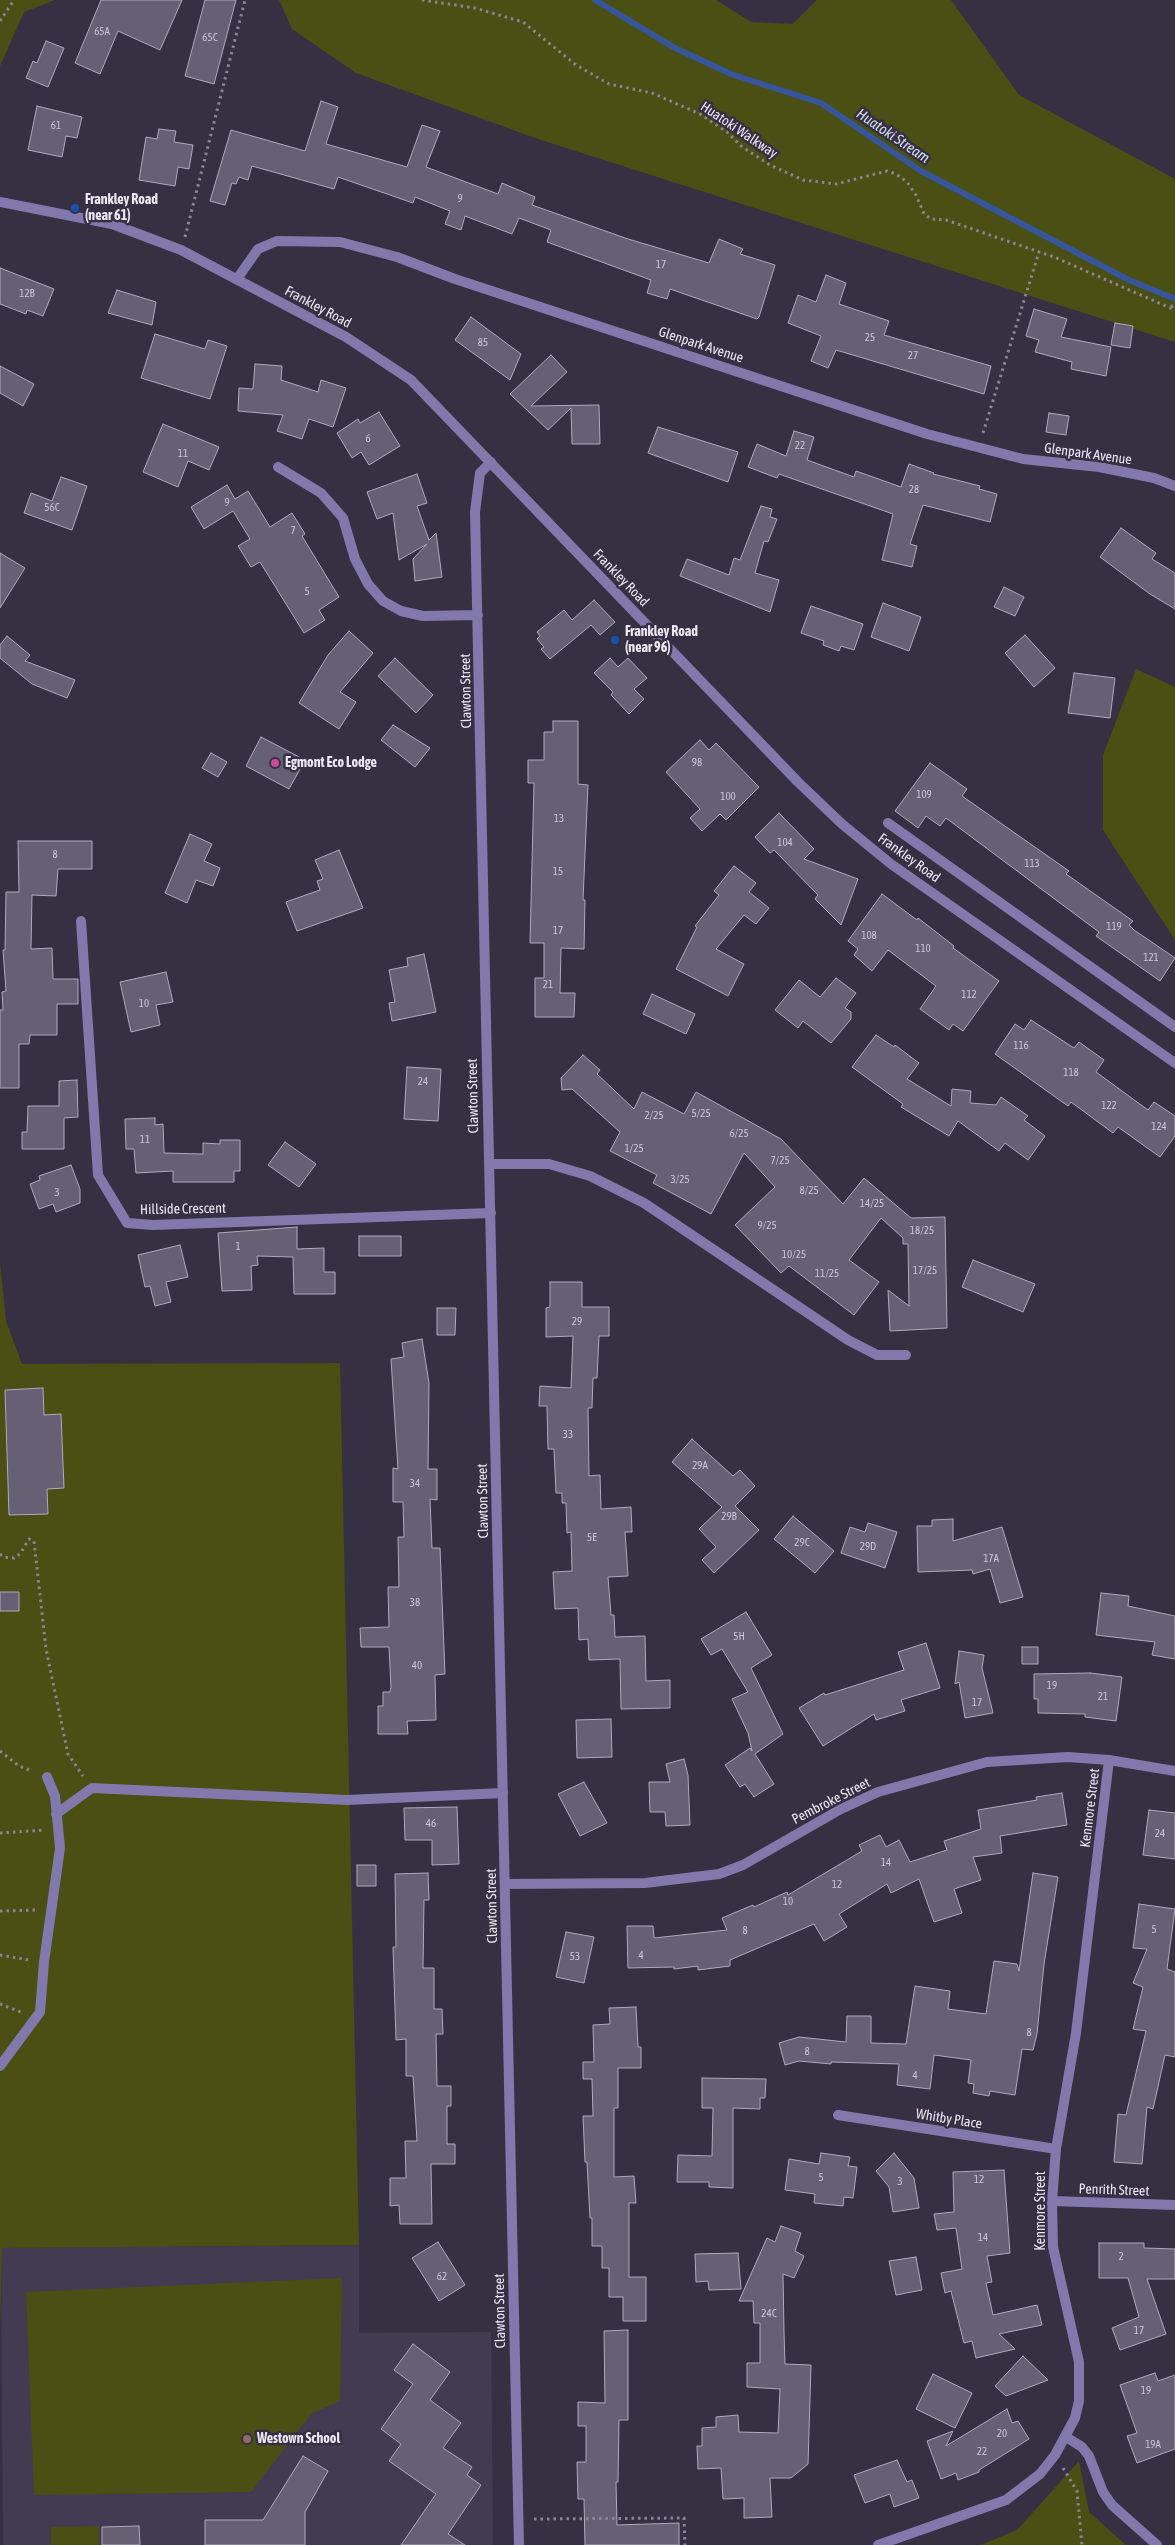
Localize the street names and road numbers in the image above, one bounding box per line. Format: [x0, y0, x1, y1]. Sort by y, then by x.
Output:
street label: Huatoki Walkway [697, 98, 781, 162]
street label: Frankley Road [282, 282, 354, 332]
street label: Glenpark Avenue [656, 323, 746, 367]
street label: Glenpark Avenue [1043, 440, 1133, 468]
street label: Frankley Road [590, 546, 652, 610]
street label: Clawton Street [457, 653, 475, 729]
street label: Frankley Road [875, 830, 943, 886]
street label: Clawton Street [464, 1058, 482, 1134]
street label: Hillside Crescent [140, 1200, 226, 1218]
street label: Clawton Street [474, 1463, 492, 1539]
street label: Kenmore Street [1077, 1768, 1103, 1848]
street label: Pembroke Street [789, 1774, 873, 1828]
street label: Clawton Street [483, 1868, 501, 1944]
street label: Whitby Place [915, 2105, 983, 2133]
street label: Kenmore Street [1033, 2171, 1049, 2251]
street label: Penrith Street [1078, 2180, 1150, 2200]
street label: Clawton Street [491, 2273, 509, 2349]

